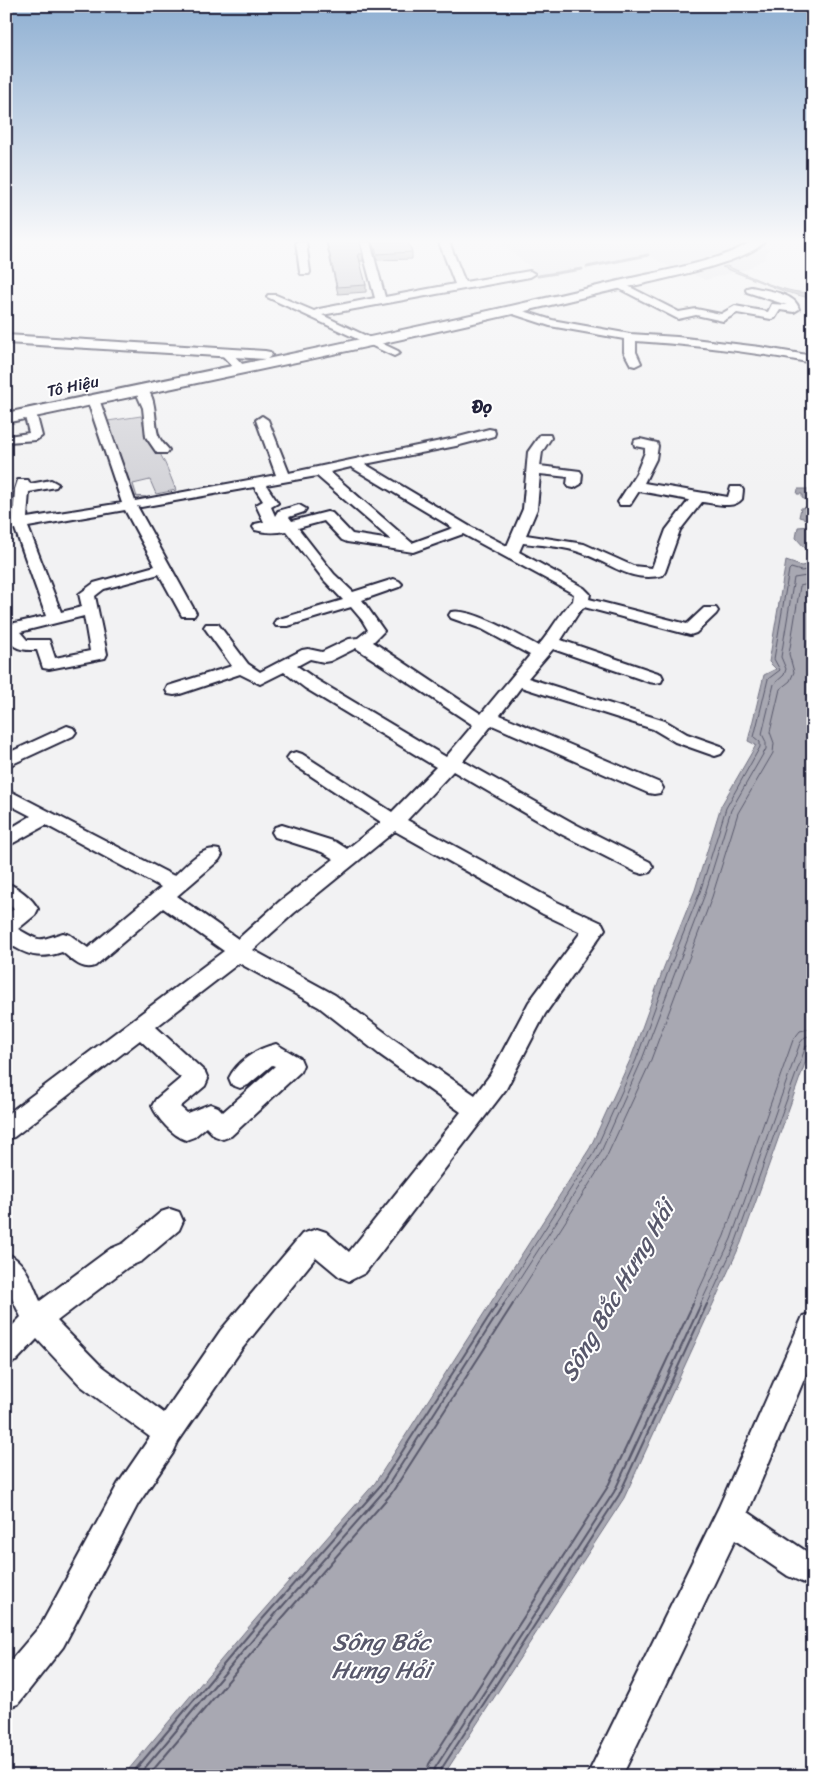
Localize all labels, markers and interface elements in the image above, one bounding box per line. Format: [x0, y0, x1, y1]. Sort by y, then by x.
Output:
street label: Tô Hiệu [44, 366, 102, 406]
district label: Đọ [471, 391, 493, 423]
water label: Sông Bắc Hưng Hải [548, 1189, 688, 1389]
water label: Sông Bắc Hưng Hải [332, 1621, 435, 1691]

